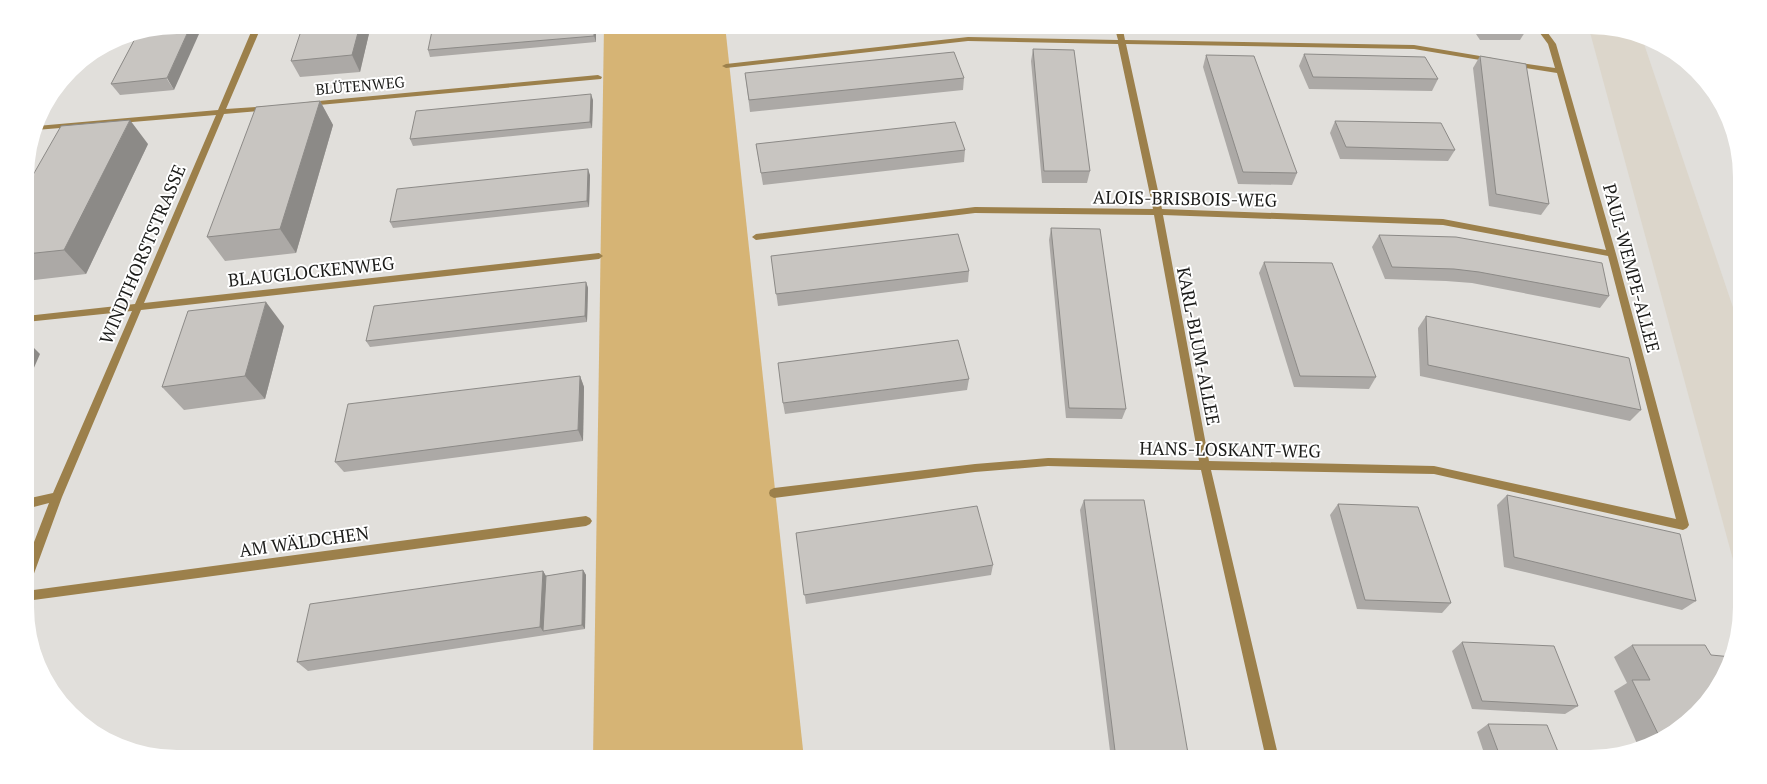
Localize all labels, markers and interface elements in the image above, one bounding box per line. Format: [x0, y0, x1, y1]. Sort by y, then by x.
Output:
street label: BLÜTENWEG [314, 71, 406, 99]
street label: WINDTHORSTSTRASSE [93, 161, 191, 347]
street label: PAUL-WEMPE-ALLEE [1598, 181, 1666, 355]
street label: ALOIS-BRISBOIS-WEG [1093, 184, 1278, 212]
street label: BLAUGLOCKENWEG [227, 250, 396, 292]
street label: KARL-BLUM-ALLEE [1172, 265, 1226, 427]
street label: HANS-LOSKANT-WEG [1139, 435, 1322, 463]
street label: AM WÄLDCHEN [238, 520, 370, 562]

